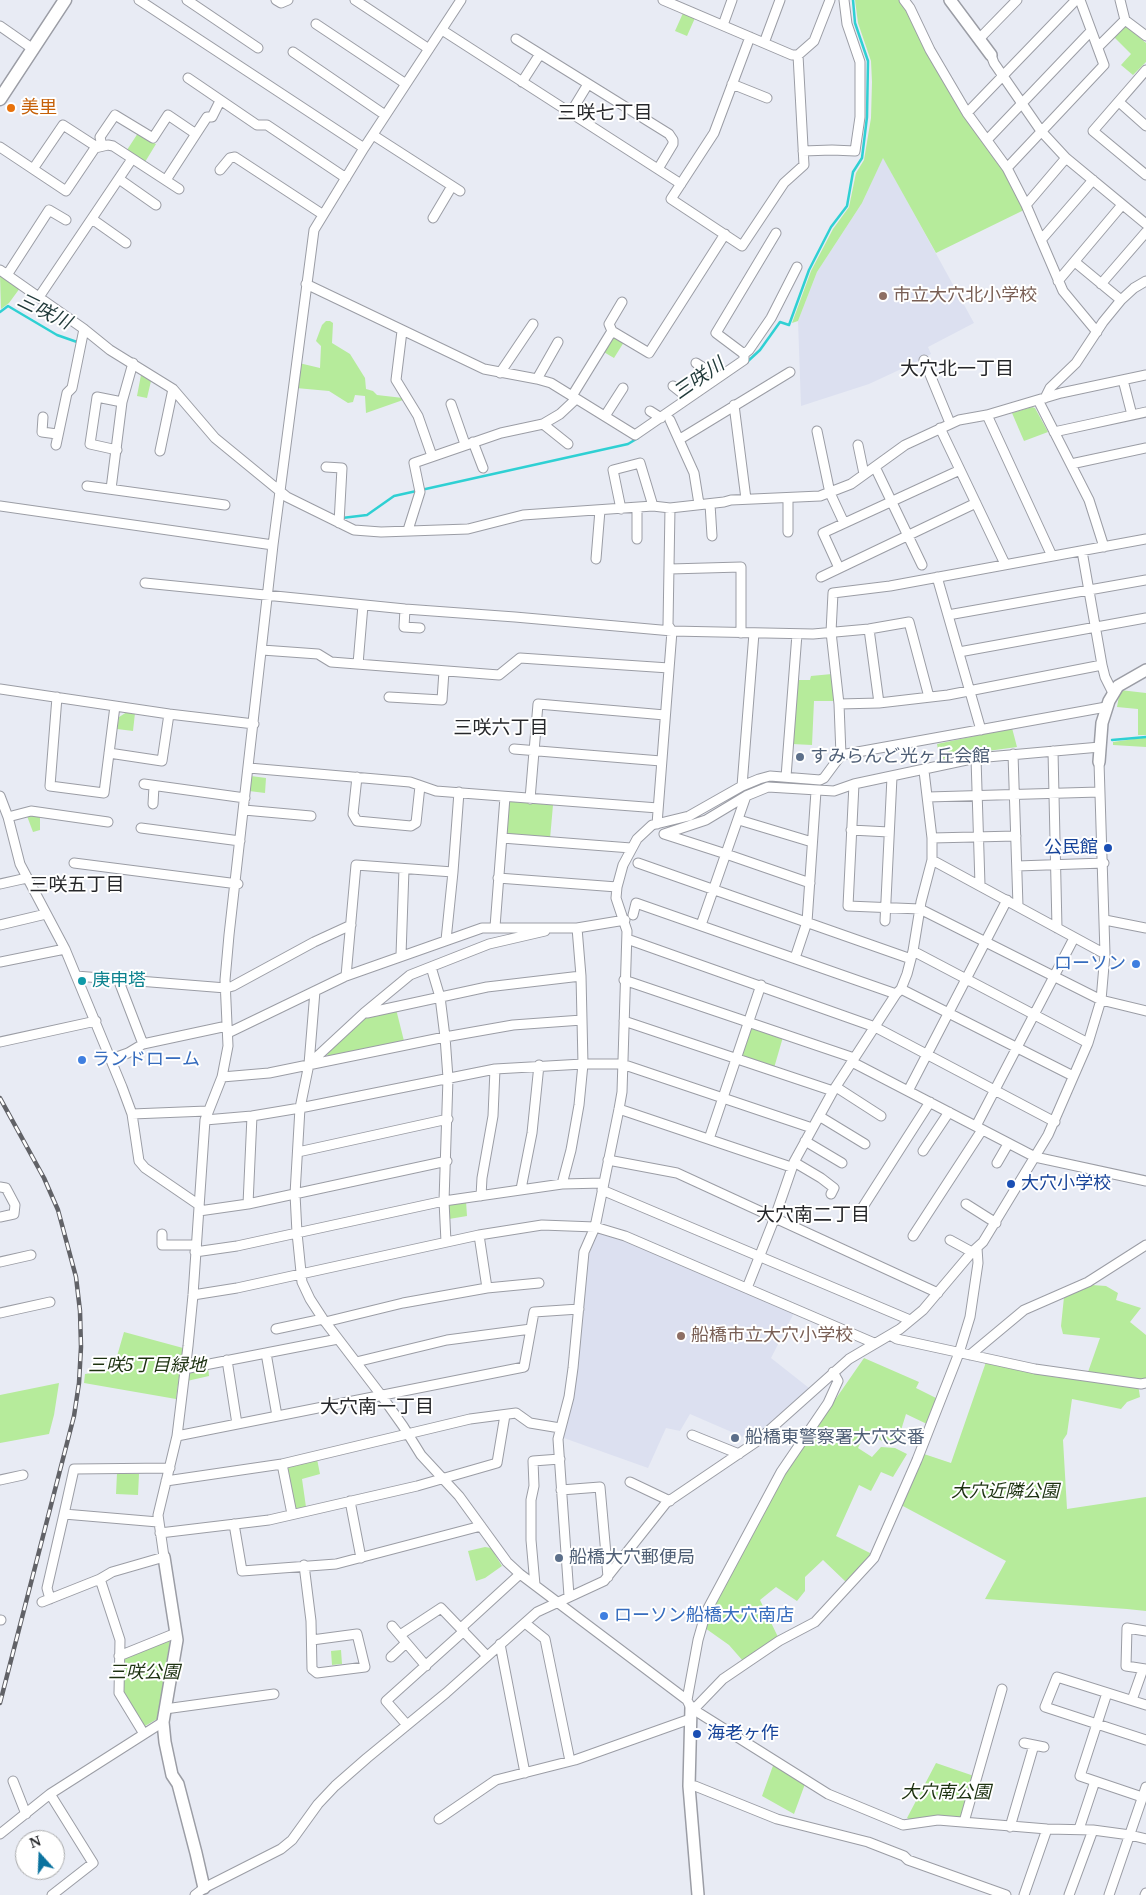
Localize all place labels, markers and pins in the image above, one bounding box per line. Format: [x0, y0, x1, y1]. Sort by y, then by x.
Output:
place label: 美里 [21, 97, 57, 119]
marker: 美里 [5, 102, 17, 114]
place label: 市立大穴北小学校 [893, 285, 1037, 307]
marker: 市立大穴北小学校 [877, 290, 889, 302]
place label: すみらんど光ヶ丘会館 [810, 746, 990, 768]
marker: すみらんど光ヶ丘会館 [794, 751, 806, 763]
place label: 公民館 [1044, 837, 1098, 859]
marker: 公民館 [1102, 842, 1114, 854]
place label: ローソン [1054, 953, 1126, 975]
marker: ローソン [1130, 958, 1142, 970]
place label: 庚申塔 [92, 970, 146, 992]
marker: 庚申塔 [76, 975, 88, 987]
place label: ランドローム [92, 1049, 200, 1071]
marker: ランドローム [76, 1054, 88, 1066]
place label: 大穴小学校 [1021, 1173, 1111, 1195]
marker: 大穴小学校 [1005, 1178, 1017, 1190]
place label: 船橋市立大穴小学校 [691, 1325, 853, 1347]
marker: 船橋市立大穴小学校 [675, 1330, 687, 1342]
place label: 船橋東警察署大穴交番 [745, 1427, 925, 1449]
marker: 船橋東警察署大穴交番 [729, 1432, 741, 1444]
place label: 船橋大穴郵便局 [569, 1547, 695, 1569]
marker: 船橋大穴郵便局 [553, 1552, 565, 1564]
place label: ローソン船橋大穴南店 [614, 1605, 794, 1627]
marker: ローソン船橋大穴南店 [598, 1610, 610, 1622]
place label: 海老ヶ作 [707, 1723, 779, 1745]
marker: 海老ヶ作 [691, 1728, 703, 1740]

